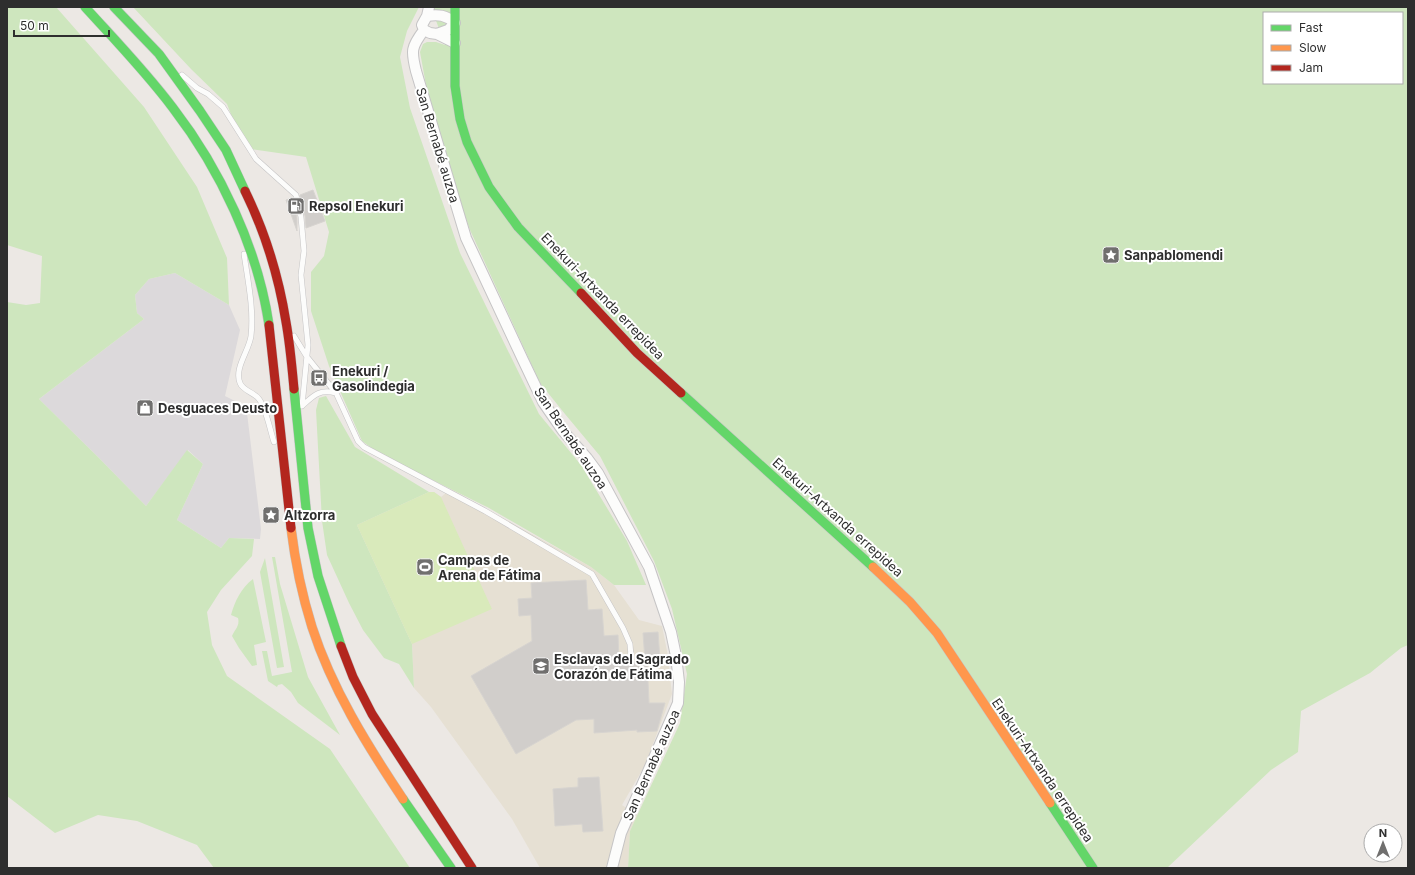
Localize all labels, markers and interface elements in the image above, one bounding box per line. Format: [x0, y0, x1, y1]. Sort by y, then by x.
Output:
scale bar [14, 12, 109, 38]
legend [1263, 12, 1403, 84]
text: 50 m [20, 18, 49, 33]
text: Fast [1299, 20, 1323, 35]
text: Slow [1299, 40, 1327, 55]
text: Jam [1299, 60, 1323, 75]
street label: San Bernabé auzoa [413, 85, 463, 205]
fuel station icon: Repsol Enekuri [286, 196, 306, 216]
place label: Repsol Enekuri [309, 198, 403, 214]
street label: Enekuri-Artxanda errepidea [538, 229, 668, 363]
place icon: Sanpablomendi [1101, 245, 1121, 265]
place label: Sanpablomendi [1124, 247, 1223, 263]
place label: Enekuri / Gasolindegia [332, 363, 415, 394]
bus stop icon: Enekuri / Gasolindegia [309, 368, 329, 388]
street label: San Bernabé auzoa [531, 384, 611, 492]
shop icon: Desguaces Deusto [135, 398, 155, 418]
place label: Desguaces Deusto [158, 400, 277, 416]
street label: Enekuri-Artxanda errepidea [769, 454, 907, 580]
place icon: Altzorra [261, 505, 281, 525]
place label: Altzorra [284, 507, 335, 523]
place label: Campas de Arena de Fátima [438, 552, 541, 583]
sports icon: Campas de Arena de Fátima [415, 557, 435, 577]
place label: Esclavas del Sagrado Corazón de Fátima [554, 651, 689, 682]
school or university icon: Esclavas del Sagrado Corazón de Fátima [531, 656, 551, 676]
street label: Enekuri-Artxanda errepidea [989, 695, 1097, 845]
street label: San Bernabé auzoa [619, 707, 683, 823]
north arrow [1363, 823, 1403, 863]
text: N [1379, 826, 1387, 840]

